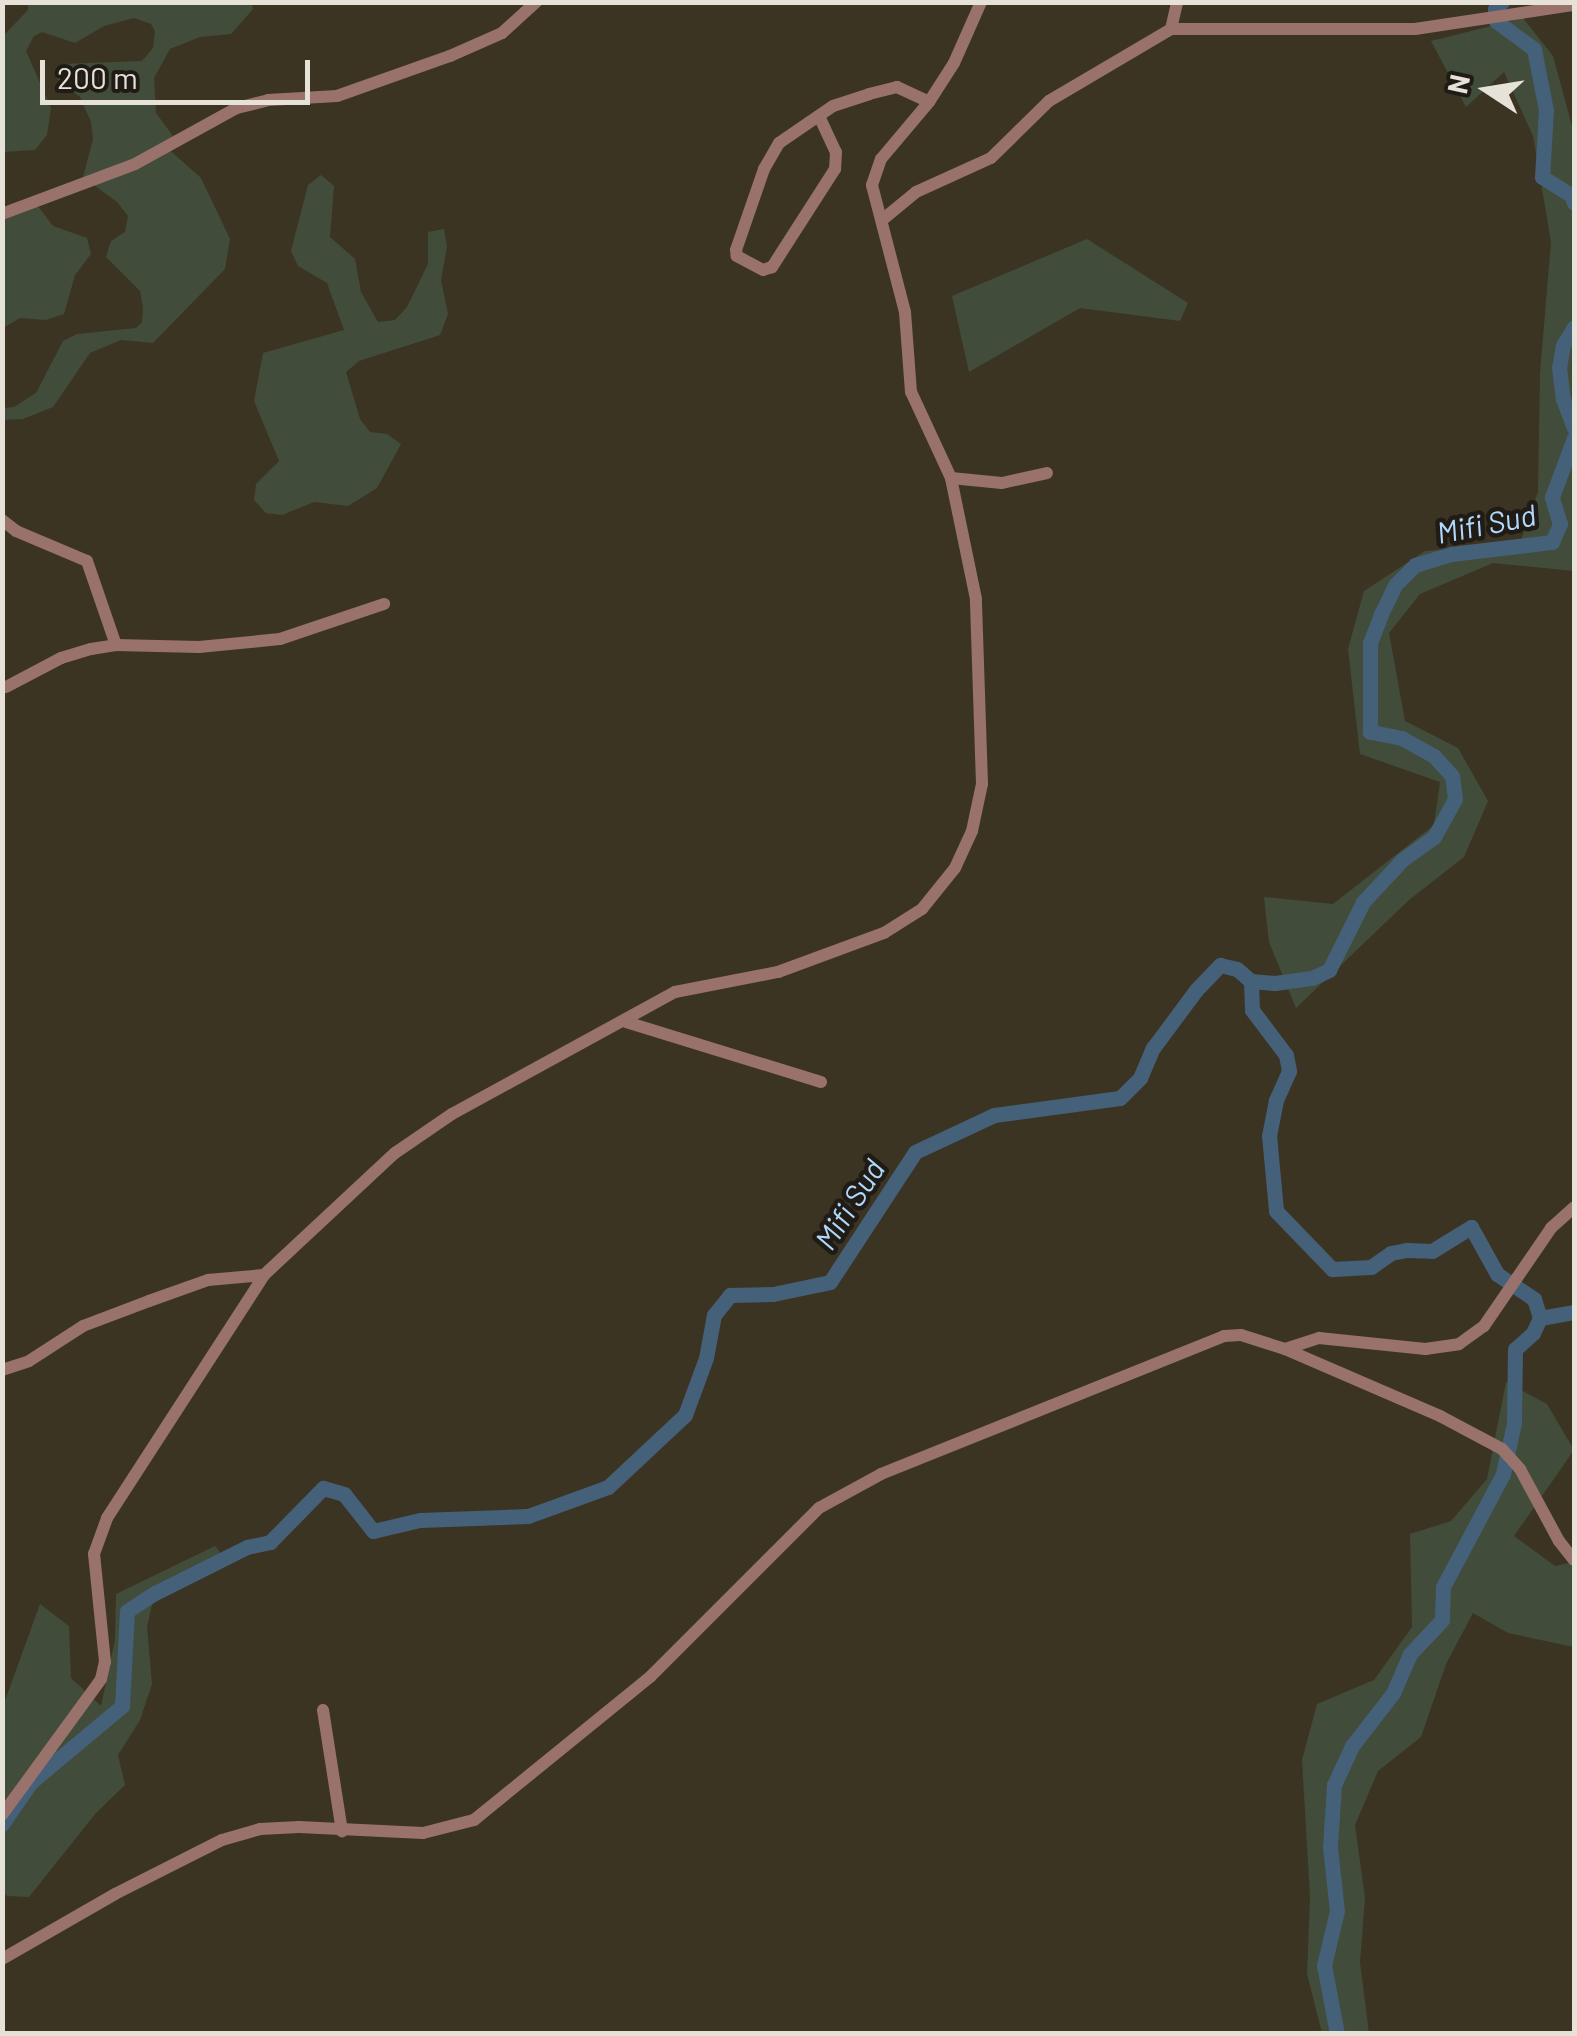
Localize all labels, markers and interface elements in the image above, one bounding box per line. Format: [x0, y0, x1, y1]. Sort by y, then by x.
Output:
scale bar [45, 40, 315, 102]
north arrow [1437, 40, 1537, 140]
text: 200 m [57, 59, 138, 95]
text: N [1439, 71, 1476, 96]
water label: Mifi Sud [1433, 496, 1539, 550]
water label: Mifi Sud [807, 1152, 891, 1256]

